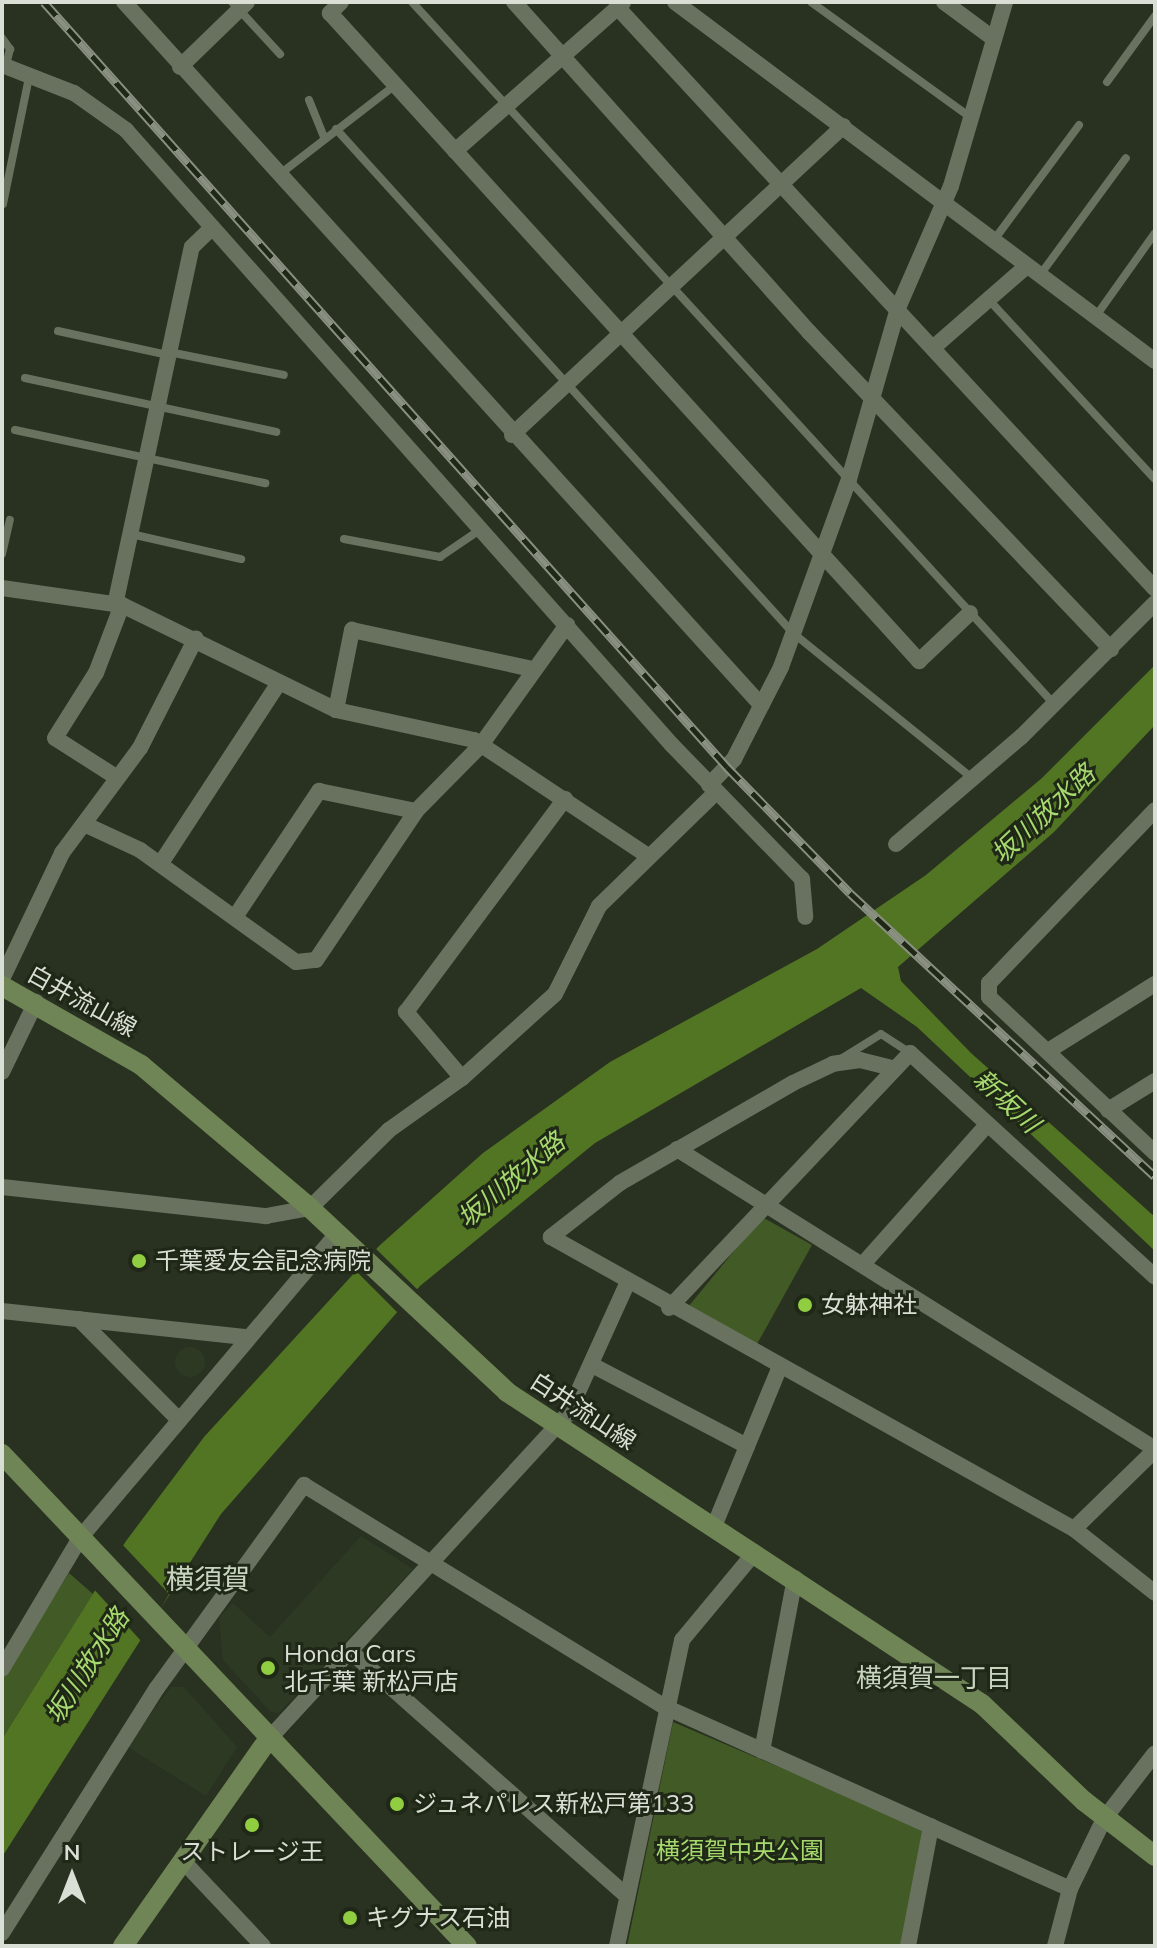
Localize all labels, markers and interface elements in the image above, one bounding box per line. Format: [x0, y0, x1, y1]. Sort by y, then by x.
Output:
water label: 坂川放水路 [985, 758, 1101, 870]
street label: 白井流山線 [23, 959, 141, 1043]
water label: 新坂川 [968, 1063, 1046, 1139]
water label: 坂川放水路 [451, 1126, 571, 1234]
place label: 千葉愛友会記念病院 [155, 1247, 371, 1275]
marker: 千葉愛友会記念病院 [130, 1252, 148, 1270]
place label: 女躰神社 [821, 1291, 917, 1319]
marker: 女躰神社 [796, 1296, 814, 1314]
street label: 白井流山線 [525, 1366, 641, 1456]
district label: 横須賀 [166, 1562, 250, 1596]
water label: 坂川放水路 [39, 1603, 135, 1729]
place label: Honda Cars 北千葉 新松戸店 [284, 1640, 458, 1696]
marker: Honda Cars 北千葉 新松戸店 [259, 1659, 277, 1677]
district label: 横須賀一丁目 [856, 1662, 1012, 1694]
place label: ジュネパレス新松戸第133 [413, 1790, 696, 1818]
marker: ジュネパレス新松戸第133 [388, 1795, 406, 1813]
marker: ストレージ王 [243, 1816, 261, 1834]
north arrow [32, 1836, 112, 1916]
park label: 横須賀中央公園 [656, 1837, 824, 1865]
text: N [64, 1838, 80, 1866]
place label: ストレージ王 [180, 1838, 324, 1866]
place label: キグナス石油 [366, 1904, 510, 1932]
marker: キグナス石油 [341, 1909, 359, 1927]

